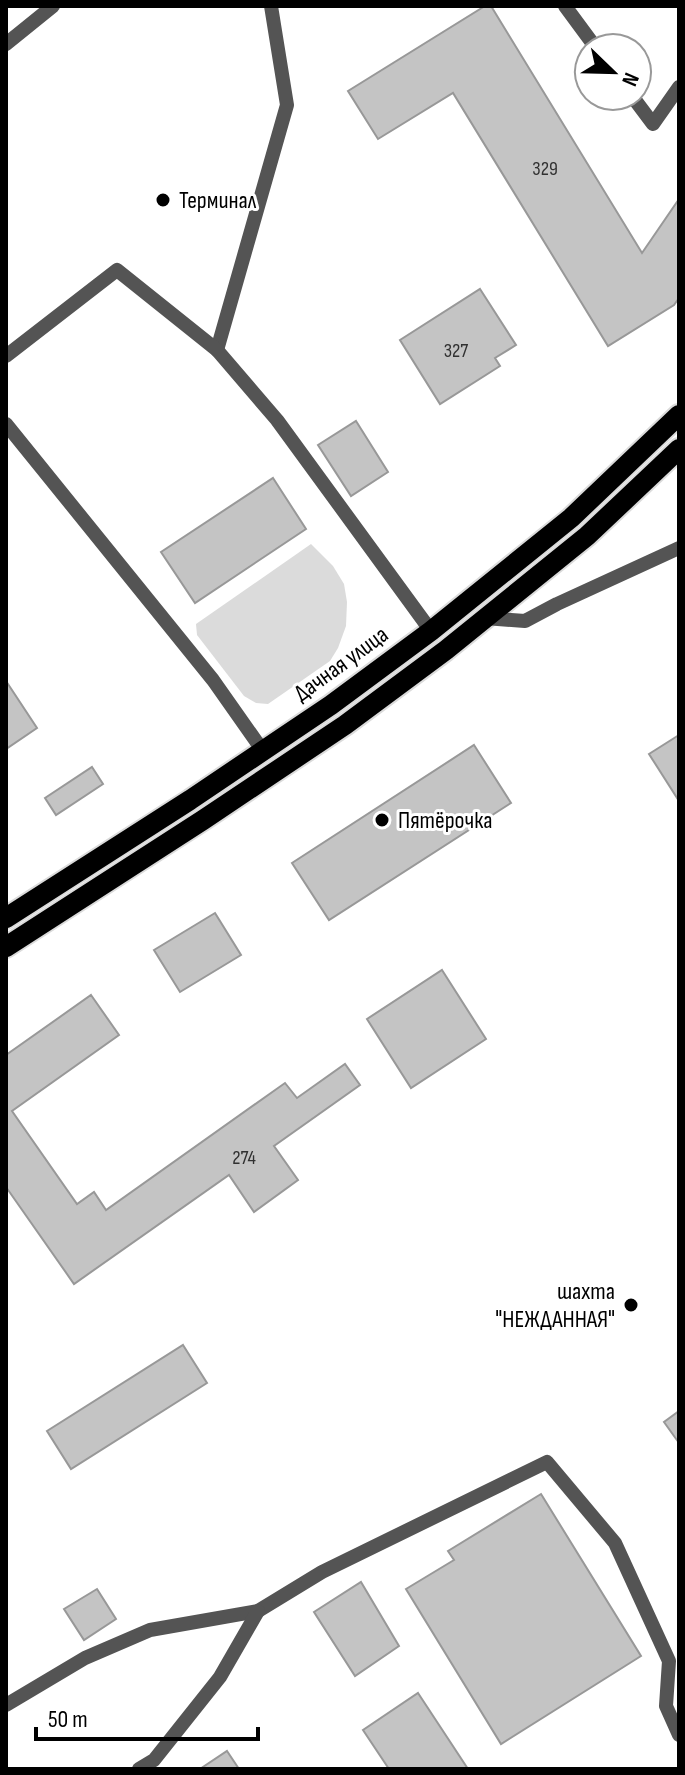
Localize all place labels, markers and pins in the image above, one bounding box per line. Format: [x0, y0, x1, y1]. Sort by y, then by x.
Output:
place label: Терминал [179, 186, 257, 215]
marker: Терминал [154, 191, 172, 209]
place label: Пятёрочка [398, 806, 492, 835]
marker: Пятёрочка [373, 811, 391, 829]
place label: шахта "НЕЖДАННАЯ" [495, 1277, 615, 1334]
marker: шахта "НЕЖДАННАЯ" [622, 1296, 640, 1314]

